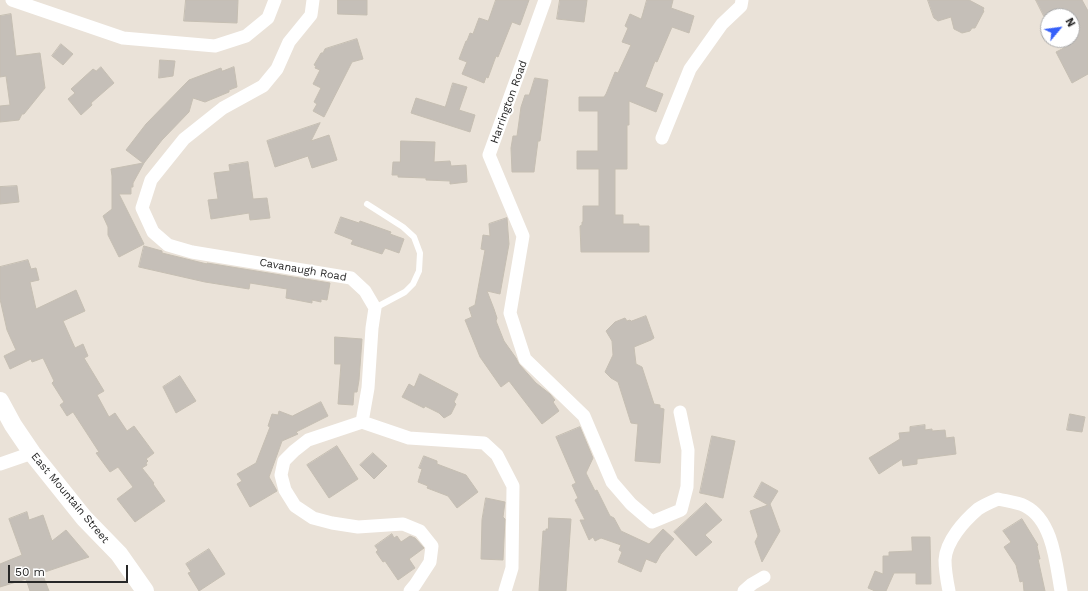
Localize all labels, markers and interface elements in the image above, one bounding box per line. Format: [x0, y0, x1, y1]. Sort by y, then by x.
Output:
north arrow [1040, 8, 1080, 48]
text: N [1062, 16, 1078, 29]
street label: Harrington Road [488, 59, 530, 145]
street label: Cavanaugh Road [258, 256, 348, 284]
street label: East Mountain Street [28, 450, 112, 546]
scale bar [10, 557, 130, 583]
text: 50 m [15, 565, 45, 579]

